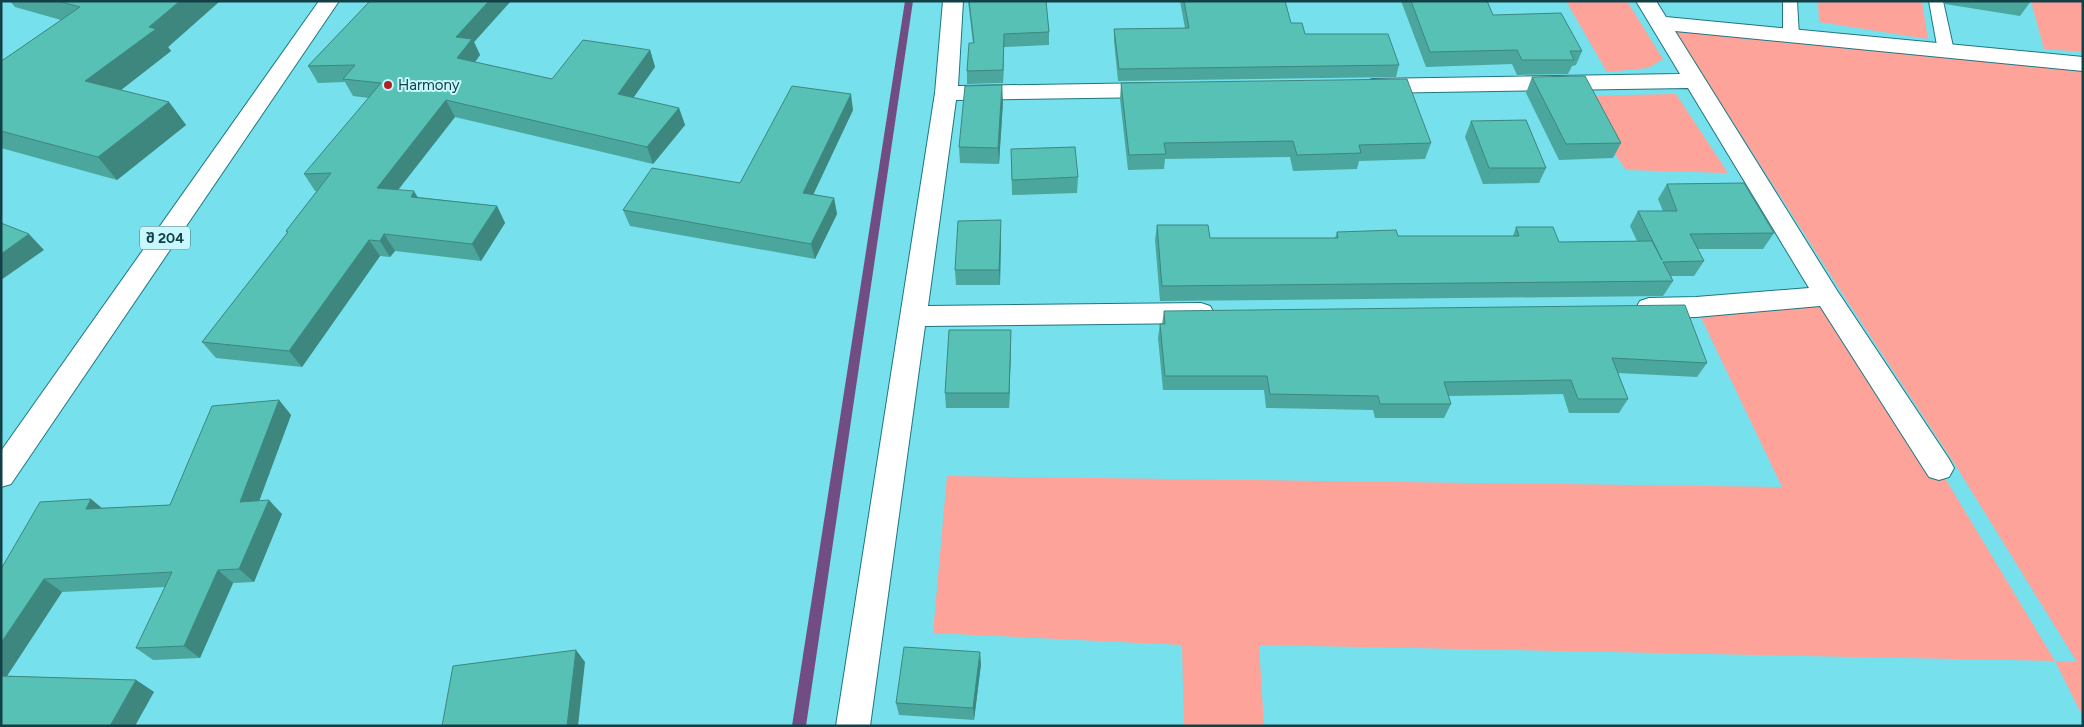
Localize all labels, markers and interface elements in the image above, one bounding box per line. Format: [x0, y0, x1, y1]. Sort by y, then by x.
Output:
place label: Harmony [398, 76, 460, 94]
marker: Harmony [382, 79, 394, 91]
road number: შ 204 [140, 227, 190, 250]

